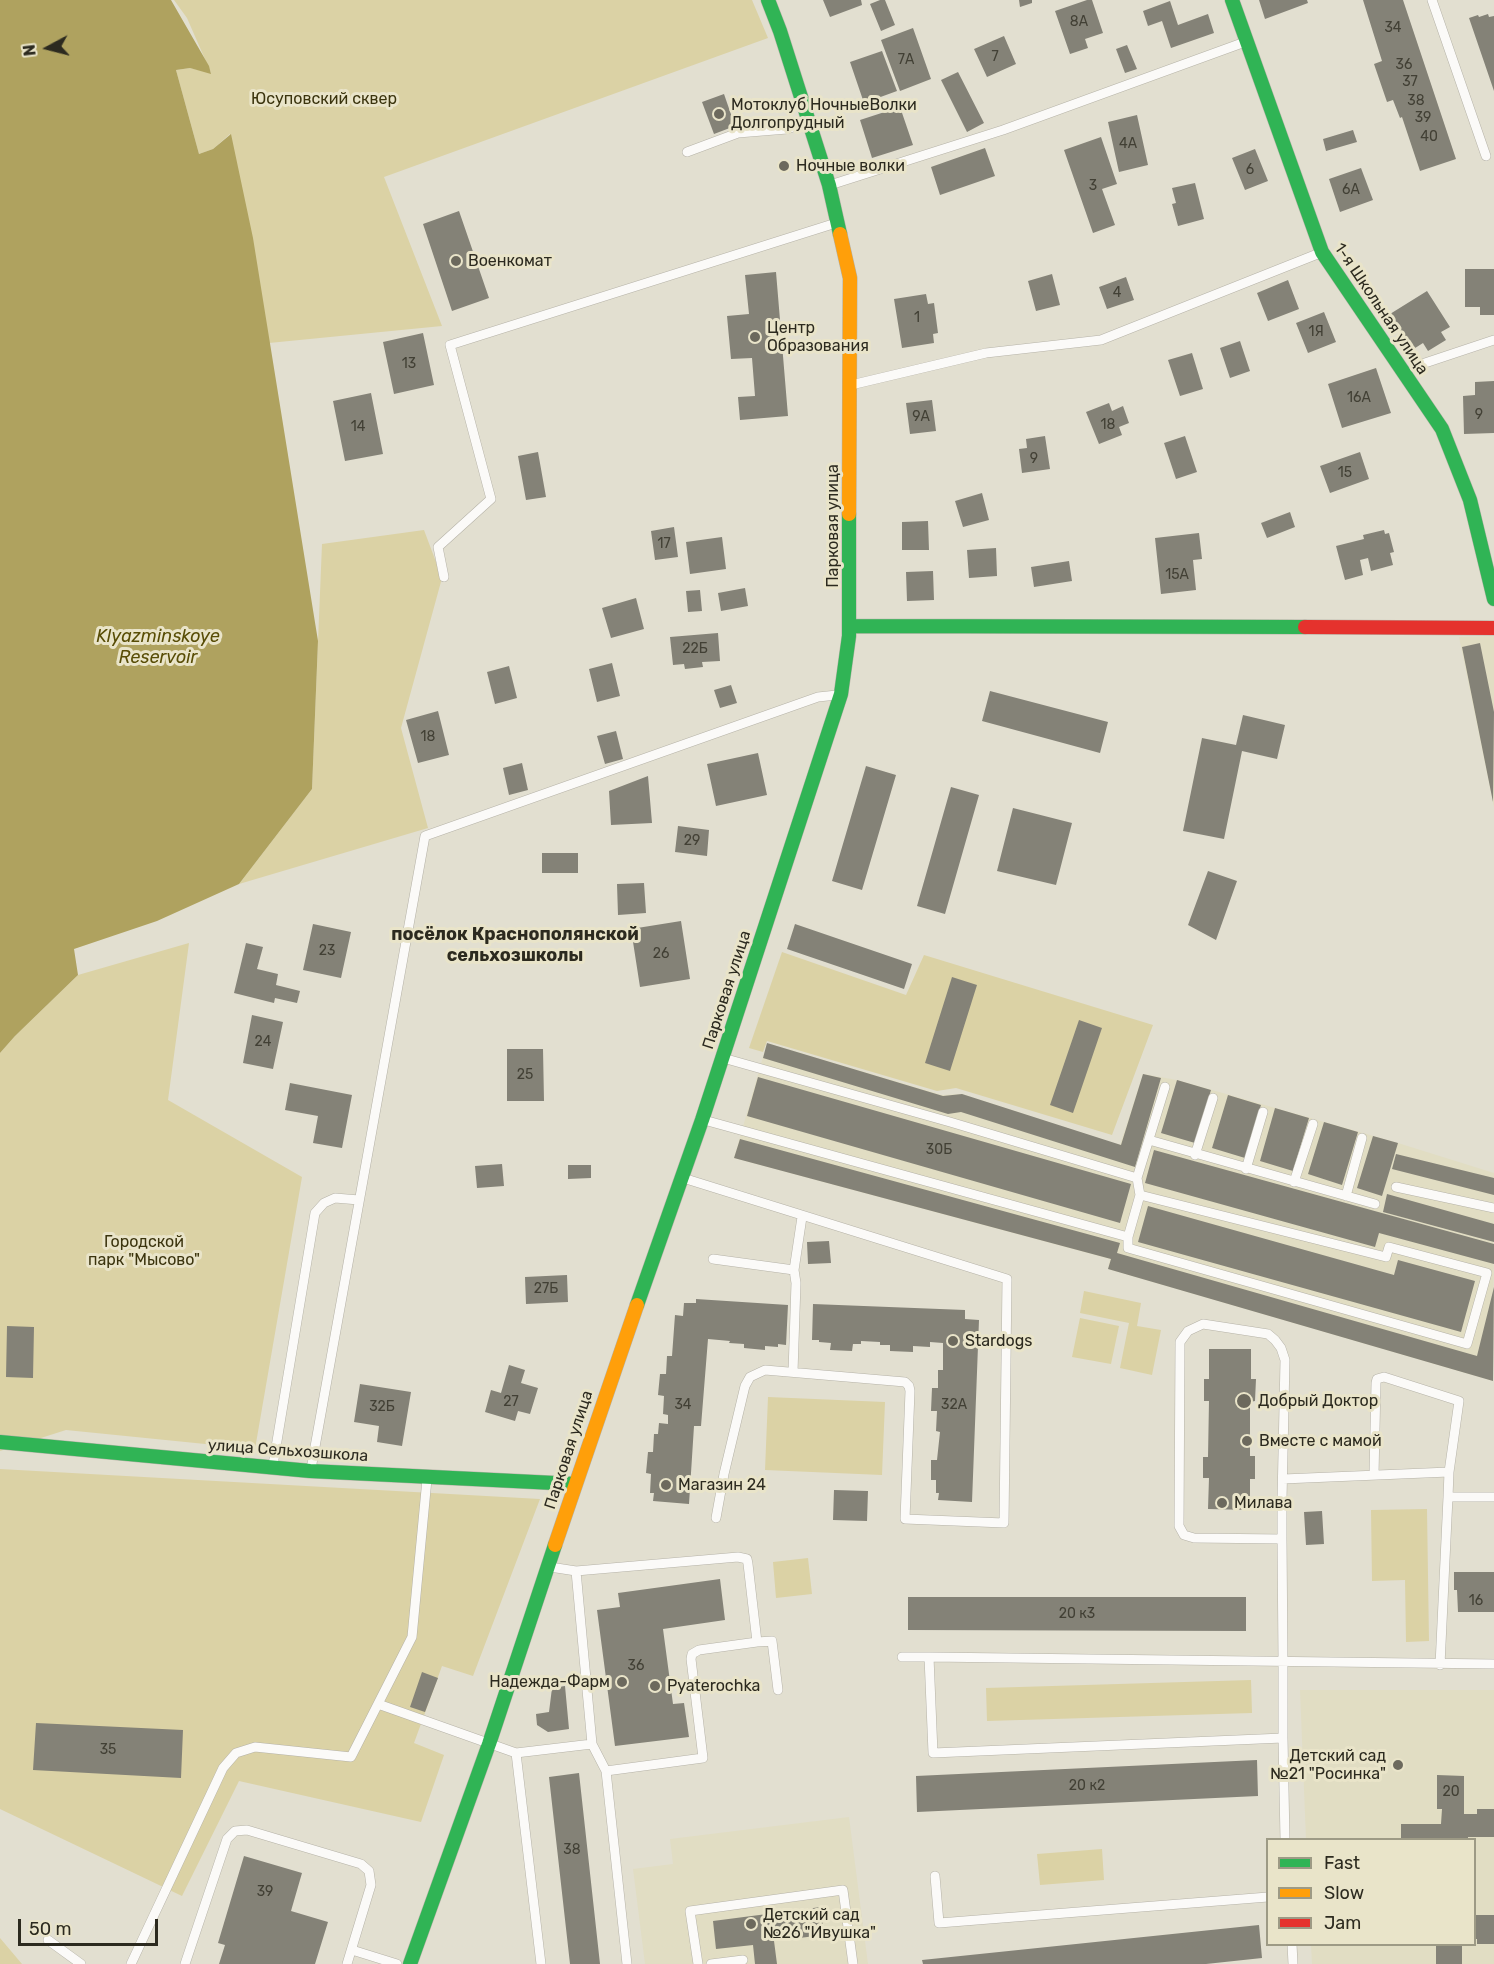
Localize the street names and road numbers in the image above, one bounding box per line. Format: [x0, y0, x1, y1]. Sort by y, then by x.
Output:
street label: 1-я Школьная улица [1330, 240, 1432, 378]
street label: Парковая улица [823, 464, 843, 588]
street label: Парковая улица [699, 928, 755, 1052]
street label: Парковая улица [541, 1388, 597, 1512]
street label: улица Сельхозшкола [207, 1436, 369, 1466]

